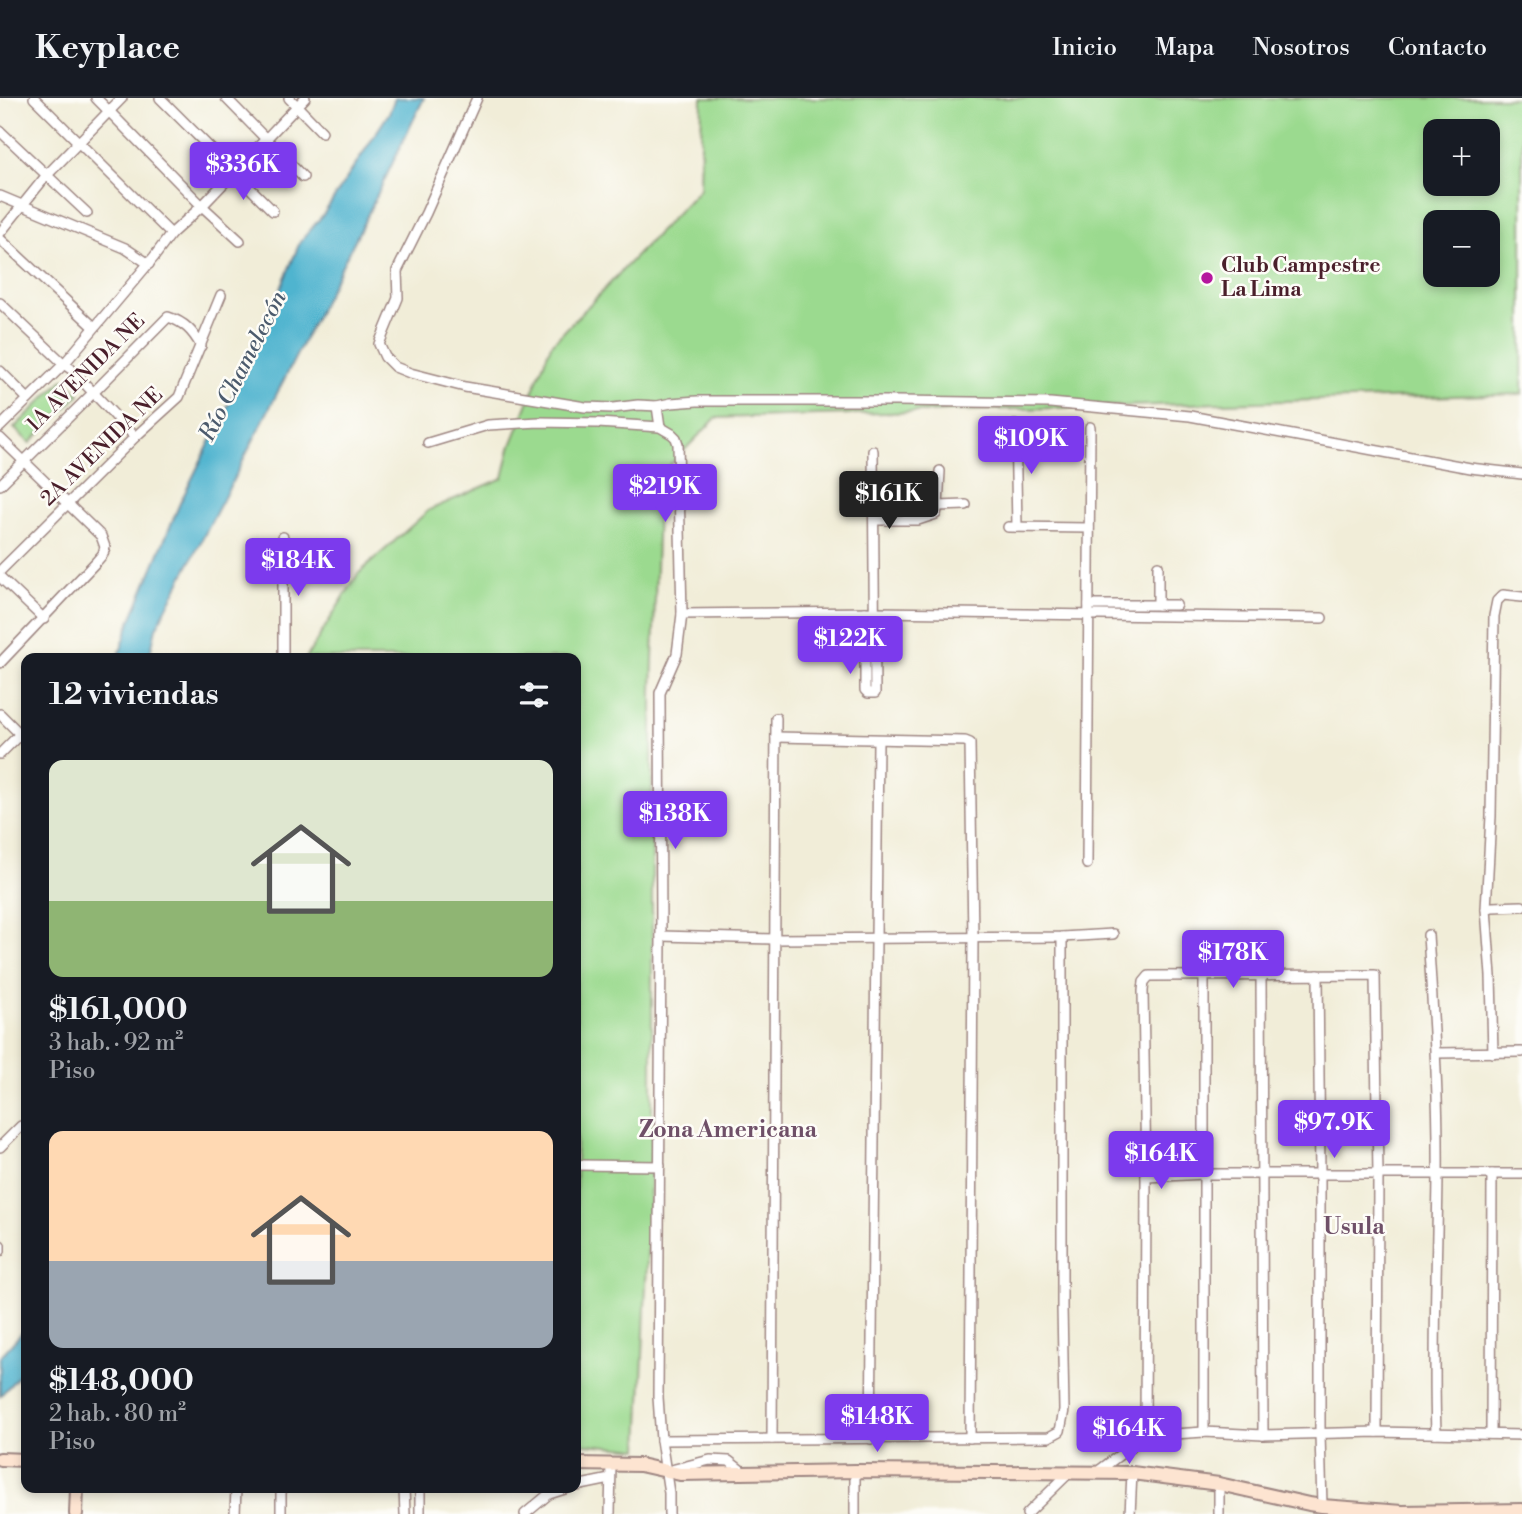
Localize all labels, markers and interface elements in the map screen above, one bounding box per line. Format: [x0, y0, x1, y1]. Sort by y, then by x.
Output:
text: Keyplace [35, 28, 180, 69]
text: Inicio [1052, 33, 1117, 63]
text: Mapa [1155, 33, 1214, 63]
text: Nosotros [1252, 33, 1350, 63]
text: Contacto [1388, 33, 1487, 63]
map controls [1423, 119, 1500, 287]
button: + [1423, 119, 1500, 196]
pin: $336K [194, 142, 292, 202]
text: $336K [206, 151, 280, 179]
button: − [1423, 210, 1500, 287]
place label: Club Campestre La Lima [1221, 253, 1381, 303]
marker: Club Campestre La Lima [1199, 270, 1215, 286]
water label: Río Chamelecón [193, 285, 293, 447]
street label: 1A AVENIDA NE [21, 308, 151, 438]
street label: 2A AVENIDA NE [35, 382, 169, 512]
pin: $109K [982, 416, 1080, 476]
text: $109K [994, 425, 1068, 453]
pin: $219K [616, 464, 714, 524]
pin: $161K [840, 472, 938, 531]
text: $219K [629, 473, 701, 501]
text: $161K [855, 480, 923, 508]
pin: $184K [249, 538, 347, 598]
text: $184K [261, 547, 335, 575]
pin: $122K [801, 616, 899, 676]
text: $122K [814, 625, 886, 653]
text: 12 viviendas [49, 676, 219, 714]
icon: filters [515, 676, 553, 714]
pin: $138K [626, 792, 724, 851]
text: $138K [639, 800, 711, 828]
icon: home [238, 806, 364, 932]
pin: $178K [1184, 930, 1282, 990]
text: $178K [1198, 939, 1268, 967]
text: $161,000 [49, 991, 188, 1029]
text: 3 hab. · 92 m² [49, 1029, 183, 1057]
text: Piso [49, 1057, 95, 1085]
pin: $97.9K [1277, 1100, 1391, 1160]
text: $97.9K [1294, 1109, 1374, 1137]
district label: Zona Americana [639, 1116, 818, 1144]
pin: $164K [1112, 1132, 1210, 1191]
text: $164K [1125, 1140, 1197, 1168]
icon: home [238, 1177, 364, 1303]
district label: Usula [1323, 1213, 1385, 1241]
text: $148,000 [49, 1362, 194, 1400]
pin: $148K [828, 1394, 926, 1454]
text: 2 hab. · 80 m² [49, 1400, 186, 1428]
text: $148K [841, 1403, 913, 1431]
pin: $164K [1080, 1406, 1178, 1466]
text: $164K [1093, 1415, 1165, 1443]
text: Piso [49, 1428, 95, 1456]

